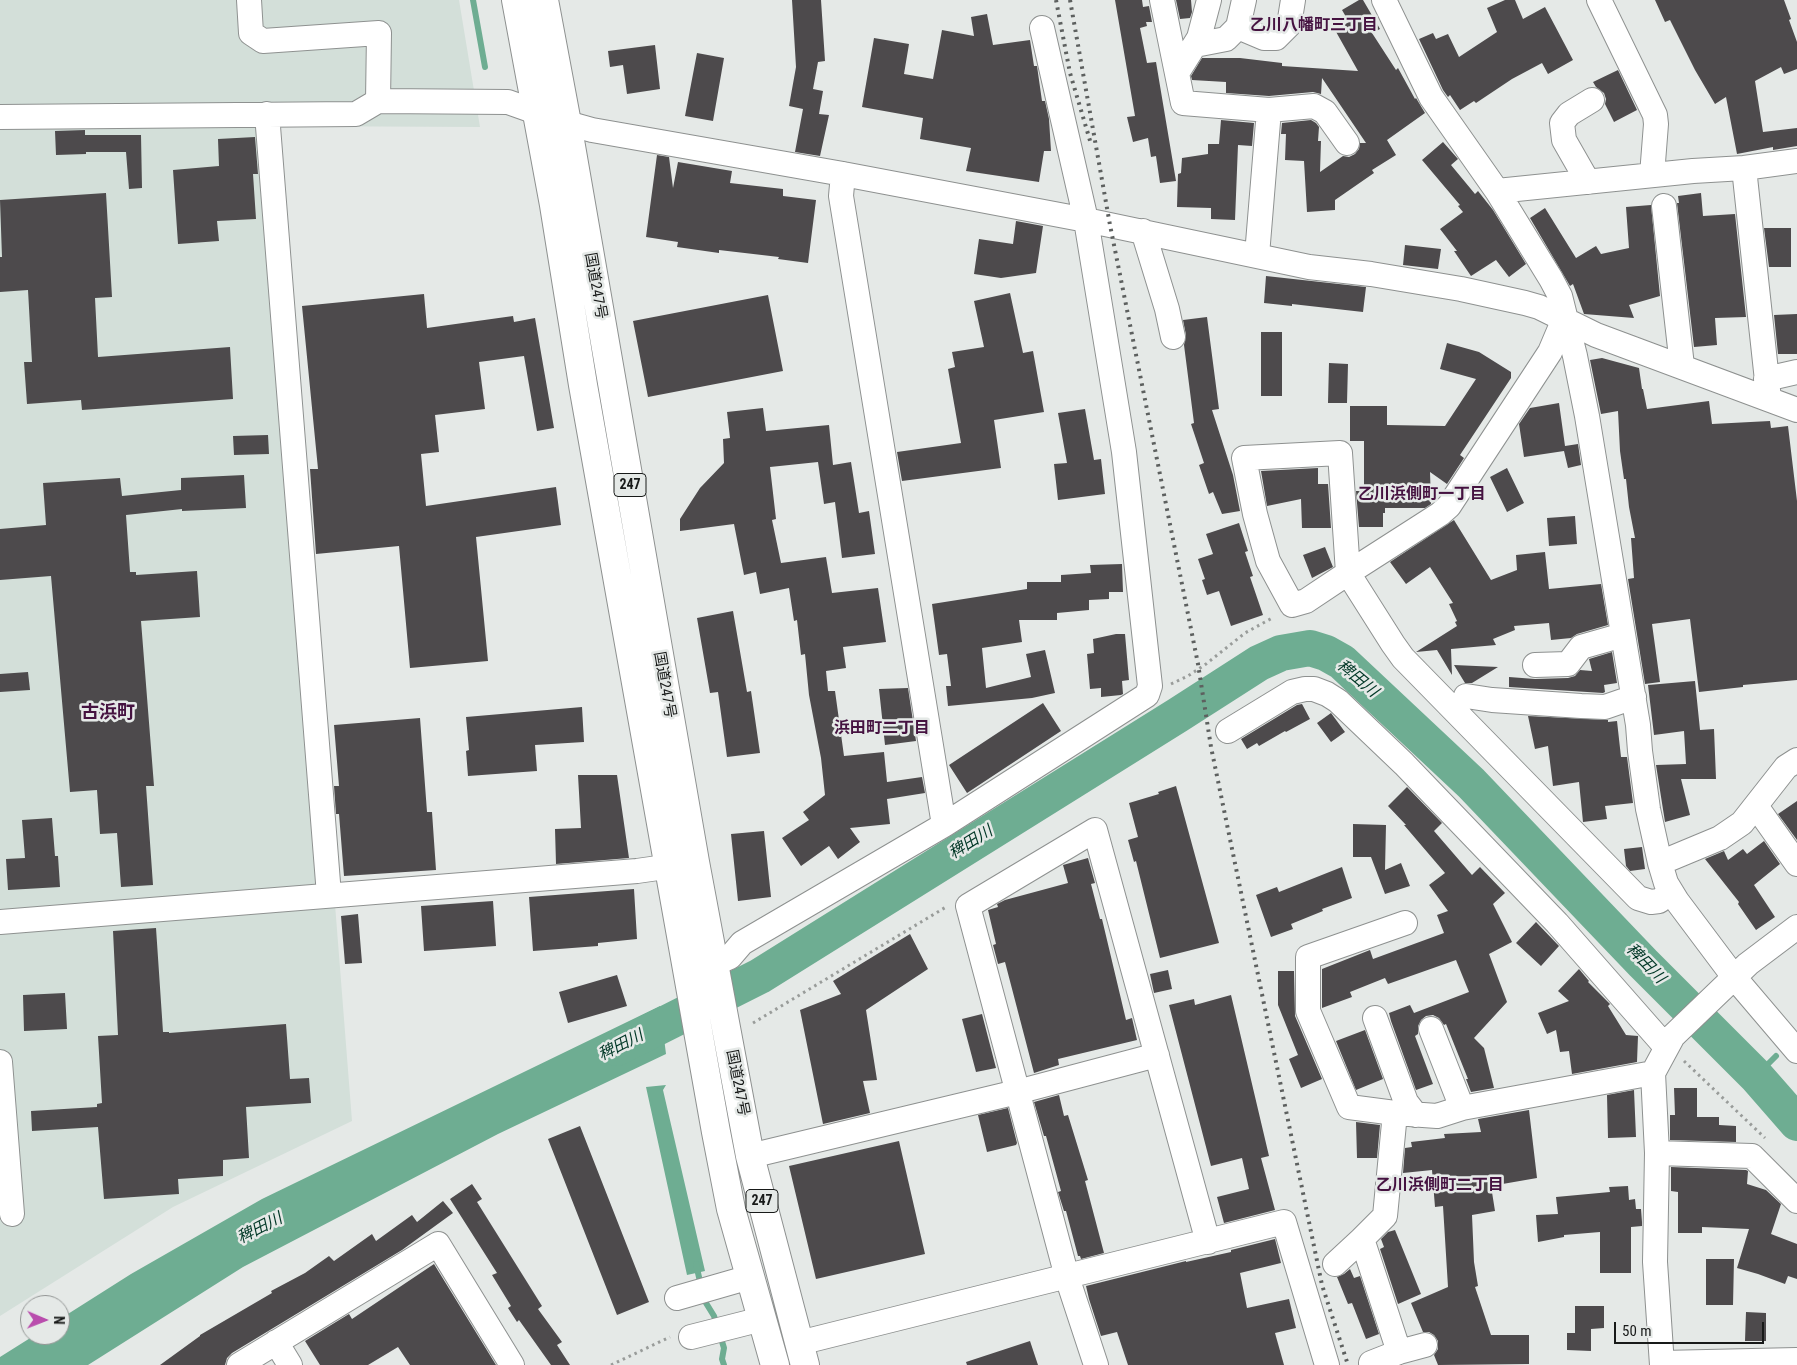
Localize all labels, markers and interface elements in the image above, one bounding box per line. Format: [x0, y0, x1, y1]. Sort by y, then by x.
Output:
district label: 乙川八幡町三丁目 [1250, 16, 1378, 36]
street label: 国道247号 [580, 251, 610, 321]
road number: 247 [614, 474, 646, 496]
district label: 乙川浜側町一丁目 [1358, 485, 1486, 505]
street label: 国道247号 [649, 650, 679, 720]
water label: 稗田川 [1332, 656, 1382, 702]
district label: 古浜町 [81, 702, 135, 724]
district label: 浜田町二丁目 [834, 719, 930, 739]
water label: 稗田川 [946, 822, 996, 864]
water label: 稗田川 [1621, 940, 1669, 988]
water label: 稗田川 [595, 1027, 647, 1065]
street label: 国道247号 [722, 1048, 752, 1118]
district label: 乙川浜側町二丁目 [1376, 1176, 1504, 1196]
road number: 247 [746, 1190, 778, 1212]
water label: 稗田川 [234, 1210, 286, 1248]
north arrow [20, 1295, 70, 1345]
scale bar [1617, 1312, 1767, 1344]
text: N [51, 1316, 67, 1325]
text: 50 m [1622, 1322, 1652, 1340]

